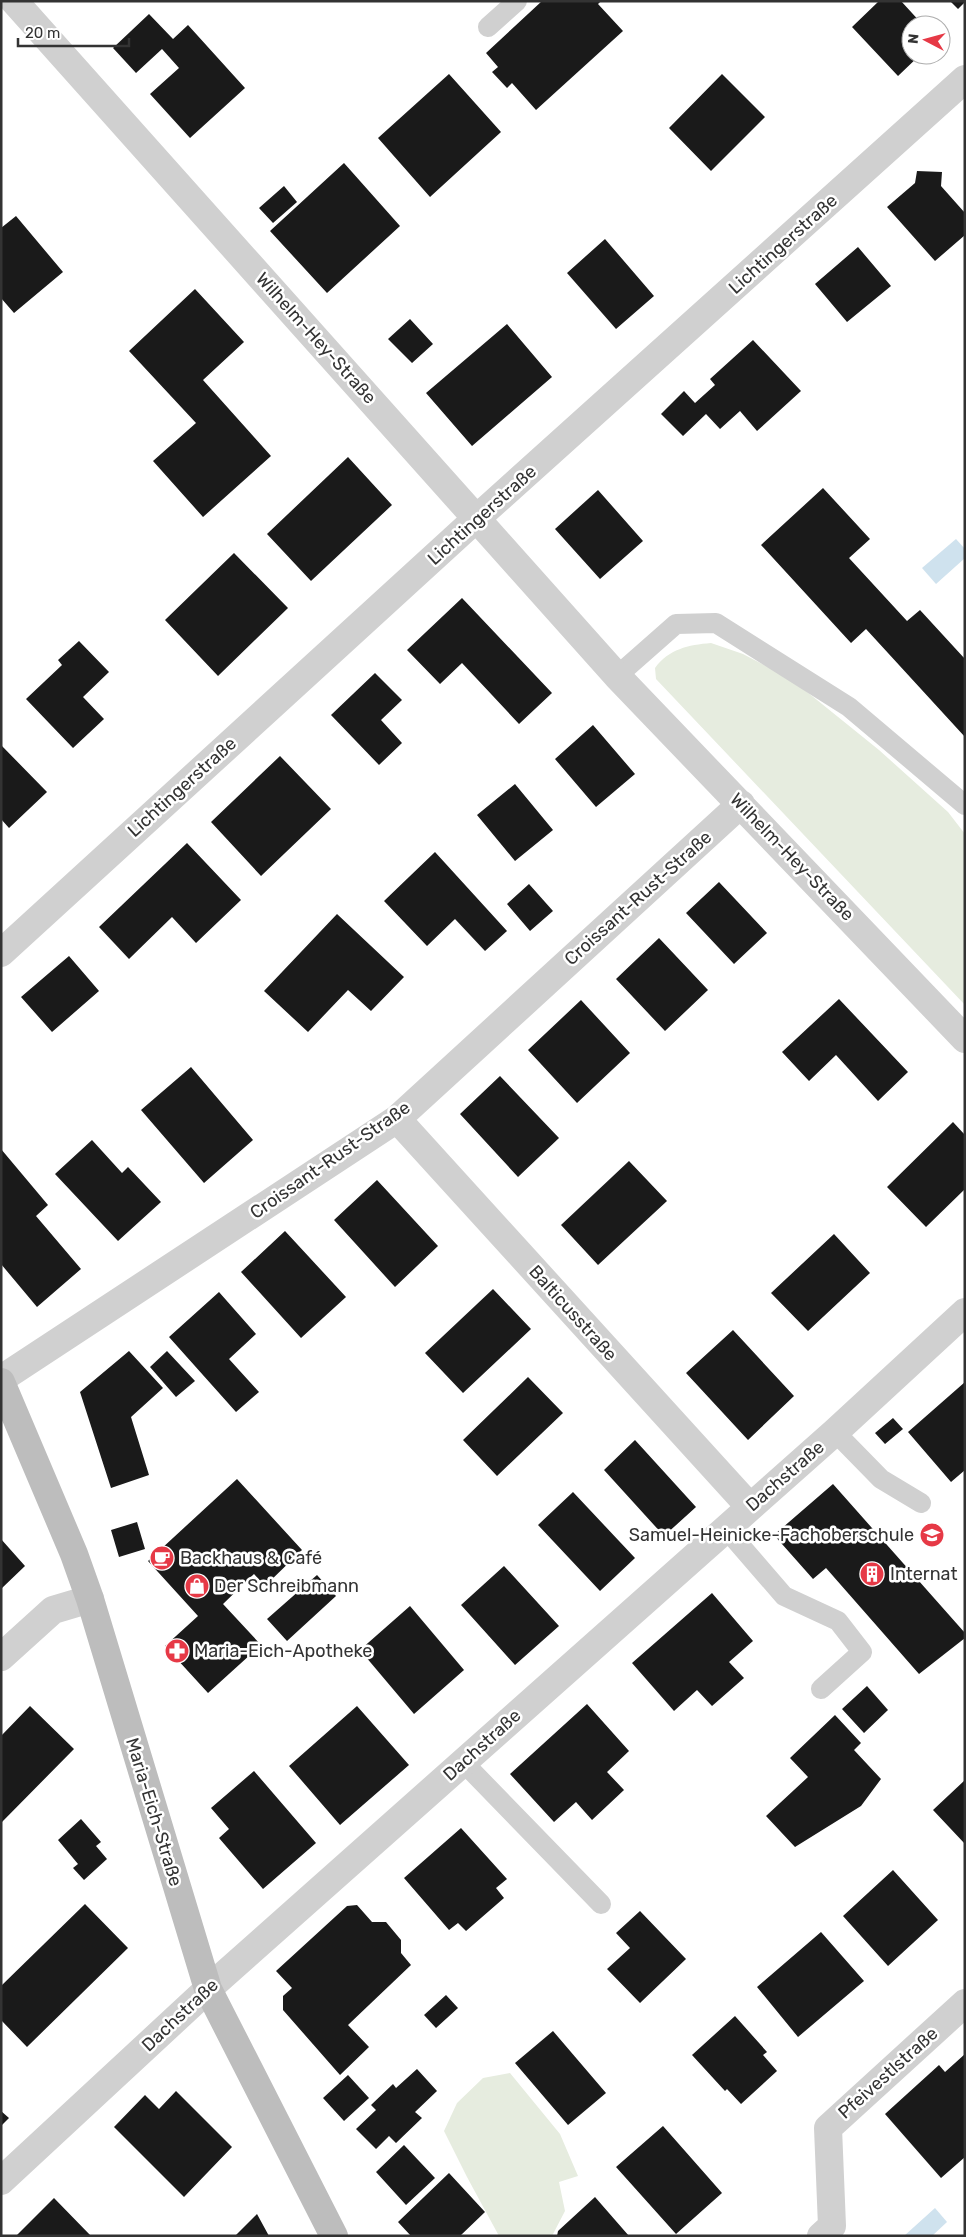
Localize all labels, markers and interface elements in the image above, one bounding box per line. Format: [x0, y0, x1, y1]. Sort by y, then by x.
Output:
scale bar [18, 15, 129, 47]
north arrow [901, 15, 951, 65]
text: 20 m [25, 24, 60, 42]
text: N [905, 33, 923, 45]
street label: Lichtingerstraße [724, 189, 842, 299]
street label: Wilhelm-Hey-Straße [251, 268, 381, 408]
street label: Lichtingerstraße [423, 460, 541, 570]
street label: Lichtingerstraße [123, 732, 241, 842]
street label: Wilhelm-Hey-Straße [725, 788, 859, 926]
street label: Croissant-Rust-Straße [560, 826, 716, 970]
street label: Croissant-Rust-Straße [246, 1096, 414, 1224]
street label: Balticusstraße [524, 1261, 622, 1365]
street label: Dachstraße [741, 1436, 829, 1516]
school or university icon: Samuel-Heinicke-Fachoberschule [919, 1522, 945, 1548]
place label: Samuel-Heinicke-Fachoberschule [629, 1524, 914, 1546]
cafe icon: Backhaus & Café [149, 1545, 175, 1571]
place label: Backhaus & Café [180, 1547, 322, 1569]
building icon: Internat [859, 1561, 885, 1587]
place label: Internat [890, 1563, 957, 1585]
shop icon: Der Schreibmann [184, 1573, 210, 1599]
place label: Der Schreibmann [214, 1575, 359, 1597]
pharmacy icon: Maria-Eich-Apotheke [164, 1638, 190, 1664]
place label: Maria-Eich-Apotheke [194, 1640, 372, 1662]
street label: Dachstraße [439, 1704, 525, 1786]
street label: Maria-Eich-Straße [121, 1735, 187, 1889]
street label: Dachstraße [137, 1974, 223, 2056]
street label: Pfeivestlstraße [834, 2022, 942, 2124]

